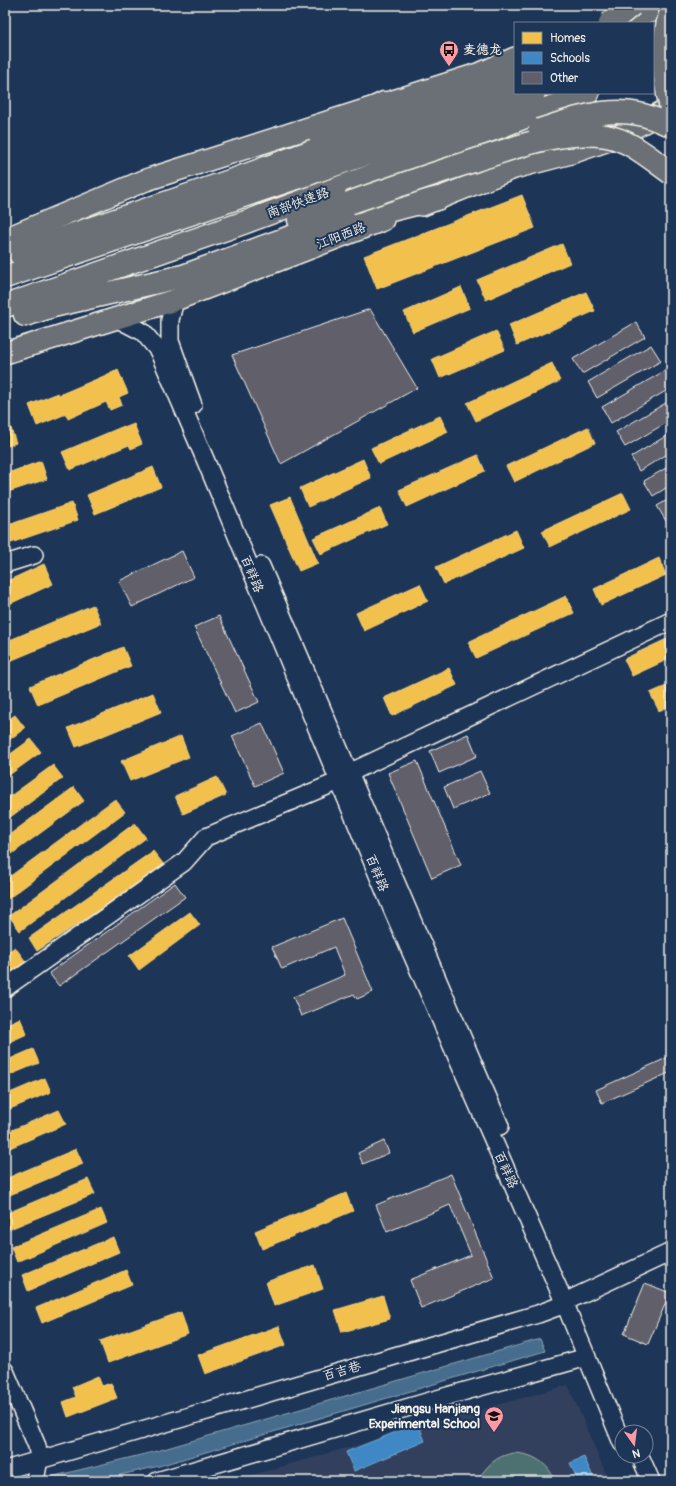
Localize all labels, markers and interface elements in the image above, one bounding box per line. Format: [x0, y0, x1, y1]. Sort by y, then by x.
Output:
legend [514, 22, 654, 94]
text: Homes [550, 31, 586, 46]
bus stop icon: 麦德龙 [438, 39, 460, 67]
place label: 麦德龙 [463, 42, 502, 58]
text: Schools [550, 51, 590, 66]
text: Other [550, 71, 579, 86]
street label: 南部快速路 [265, 184, 331, 222]
street label: 江阳西路 [314, 219, 368, 253]
street label: 百祥路 [237, 553, 267, 595]
street label: 百祥路 [362, 852, 392, 894]
street label: 百祥路 [491, 1149, 521, 1191]
street label: 百吉巷 [321, 1358, 363, 1384]
place label: Jiangsu Hanjiang Experimental School [369, 1401, 480, 1432]
school or university icon: Jiangsu Hanjiang Experimental School [483, 1405, 505, 1433]
north arrow [614, 1424, 654, 1464]
text: N [631, 1446, 641, 1461]

